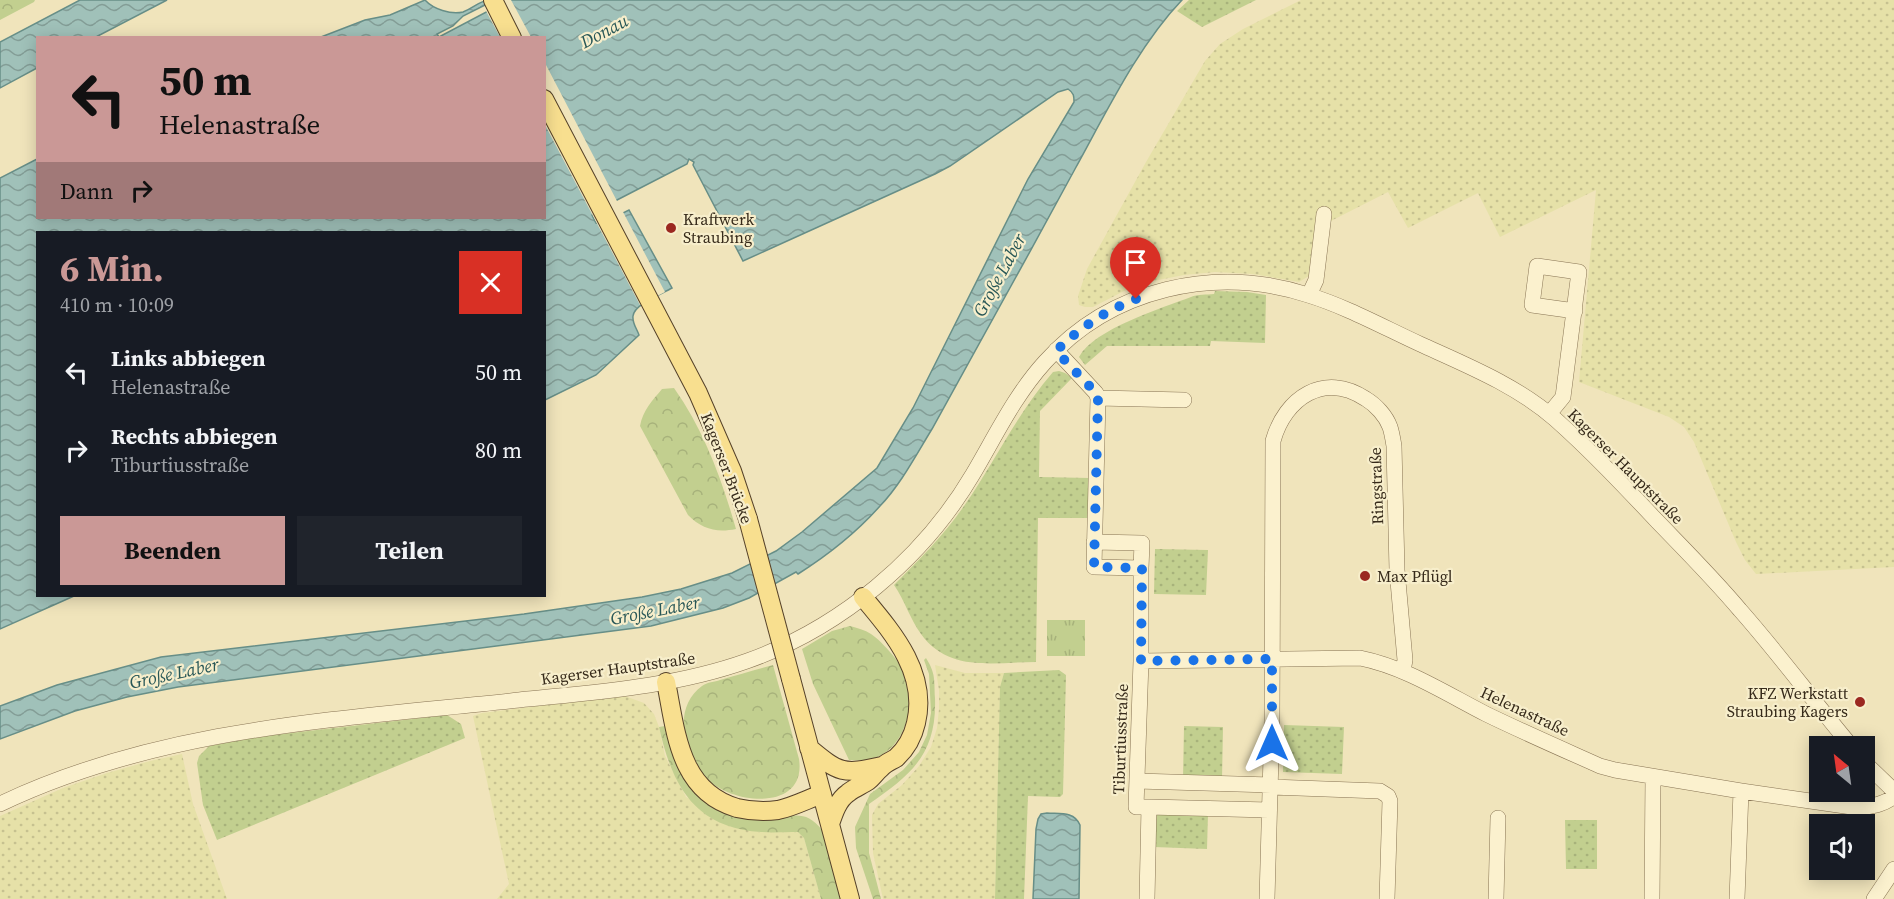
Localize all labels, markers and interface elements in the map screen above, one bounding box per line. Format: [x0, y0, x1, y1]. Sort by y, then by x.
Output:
water label: Donau [575, 8, 633, 55]
text: 50 m [159, 51, 252, 109]
icon: left [60, 60, 138, 138]
text: Helenastraße [159, 106, 320, 143]
icon: right [125, 174, 158, 207]
text: Dann [60, 176, 113, 206]
place label: Kraftwerk Straubing [683, 208, 755, 248]
marker: Kraftwerk Straubing [664, 221, 678, 235]
water label: Große Laber [967, 228, 1032, 321]
pin [1110, 237, 1161, 299]
text: 6 Min. [60, 244, 164, 293]
icon: arrive [1119, 246, 1152, 279]
button: close [459, 251, 522, 314]
text: 410 m · 10:09 [60, 291, 174, 319]
text: Links abbiegen [111, 343, 266, 373]
icon: left [60, 356, 93, 389]
text: 50 m [475, 357, 522, 387]
text: Helenastraße [111, 373, 230, 401]
street label: Kagerser Hauptstraße [1563, 403, 1689, 529]
street label: Kagerser Brücke [696, 409, 758, 527]
text: Rechts abbiegen [111, 421, 278, 451]
icon: right [60, 434, 93, 467]
text: 80 m [475, 435, 522, 465]
street label: Ringstraße [1364, 447, 1388, 525]
text: Tiburtiusstraße [111, 451, 249, 479]
button: Beenden [60, 516, 285, 585]
button: Teilen [297, 516, 522, 585]
place label: Max Pflügl [1377, 565, 1453, 587]
marker: Max Pflügl [1358, 569, 1372, 583]
water label: Große Laber [608, 589, 703, 631]
street label: Kagerser Hauptstraße [539, 646, 697, 690]
water label: Große Laber [127, 651, 222, 695]
street label: Helenastraße [1477, 681, 1573, 741]
place label: KFZ Werkstatt Straubing Kagers [1727, 682, 1849, 722]
street label: Tiburtiusstraße [1107, 683, 1133, 795]
marker: KFZ Werkstatt Straubing Kagers [1853, 695, 1867, 709]
position arrow [1240, 711, 1304, 775]
north arrow [1809, 736, 1875, 802]
map controls [1809, 736, 1875, 880]
button: sound [1809, 814, 1875, 880]

